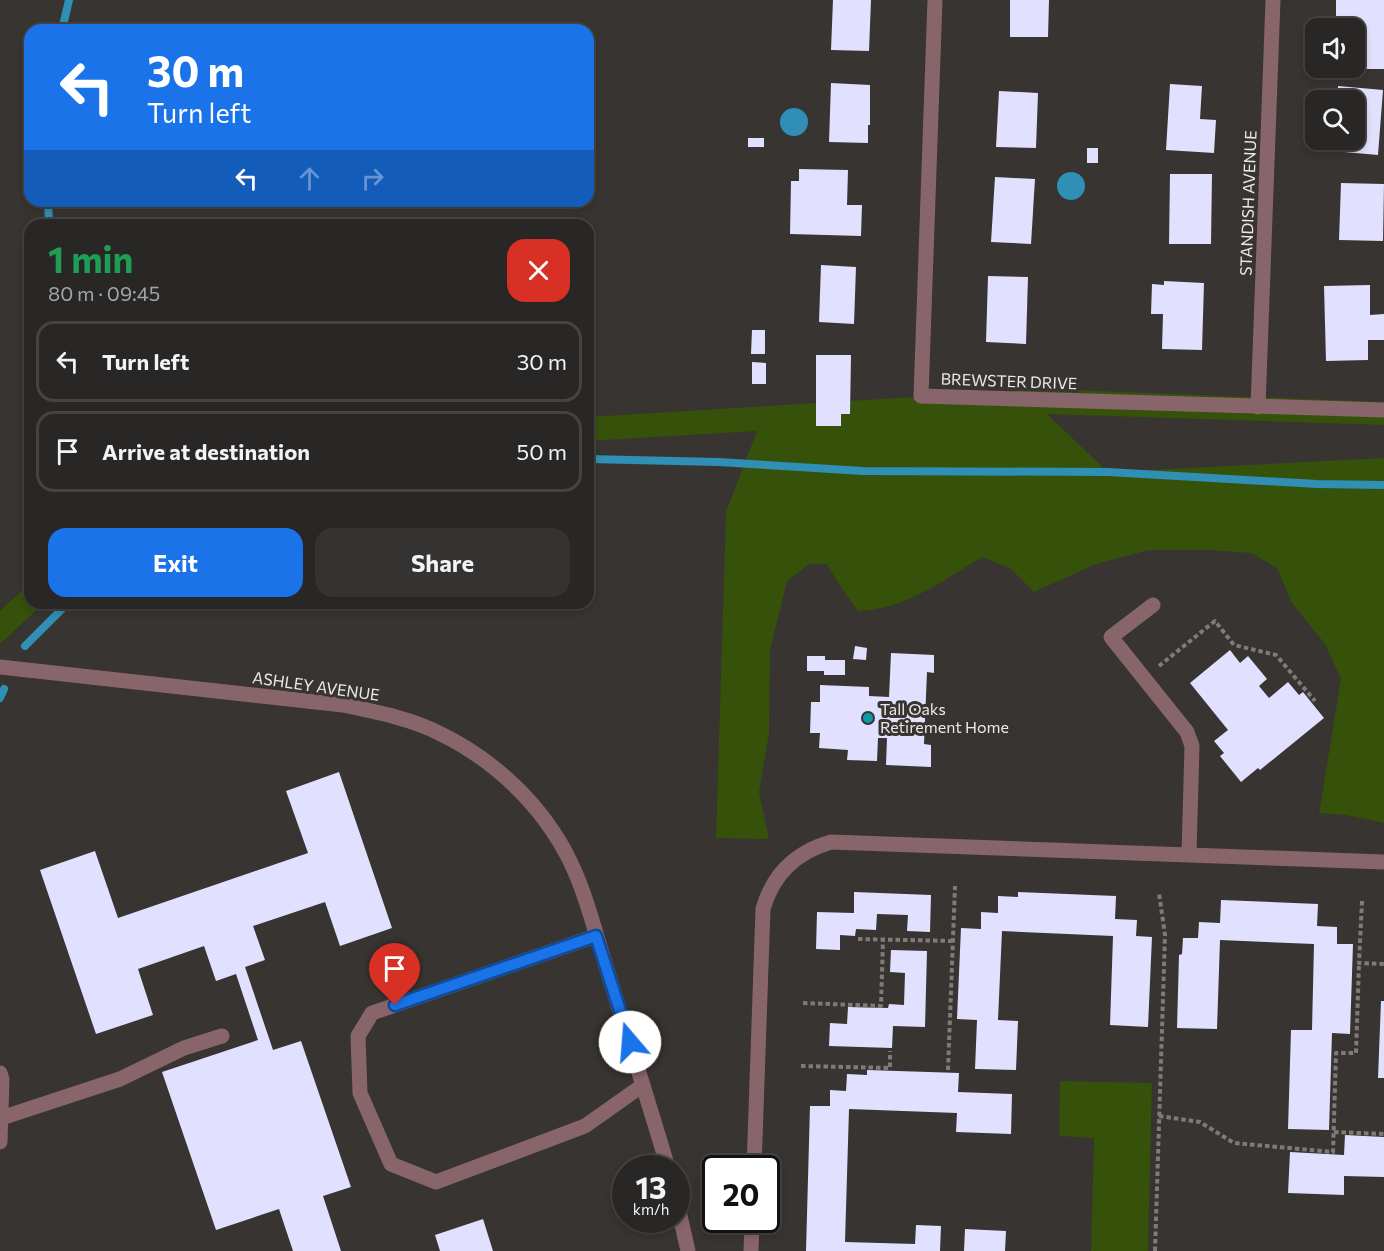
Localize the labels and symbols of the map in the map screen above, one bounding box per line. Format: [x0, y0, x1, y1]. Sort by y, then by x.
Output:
street label: STANDISH AVENUE [1235, 130, 1260, 276]
street label: BREWSTER DRIVE [940, 369, 1078, 392]
street label: ASHLEY AVENUE [251, 667, 381, 704]
place label: Tall Oaks Retirement Home [880, 699, 1009, 736]
marker: Tall Oaks Retirement Home [861, 711, 875, 725]
pin [369, 943, 420, 1005]
position arrow [598, 1010, 662, 1074]
speed limit sign: 20 [702, 1155, 780, 1233]

